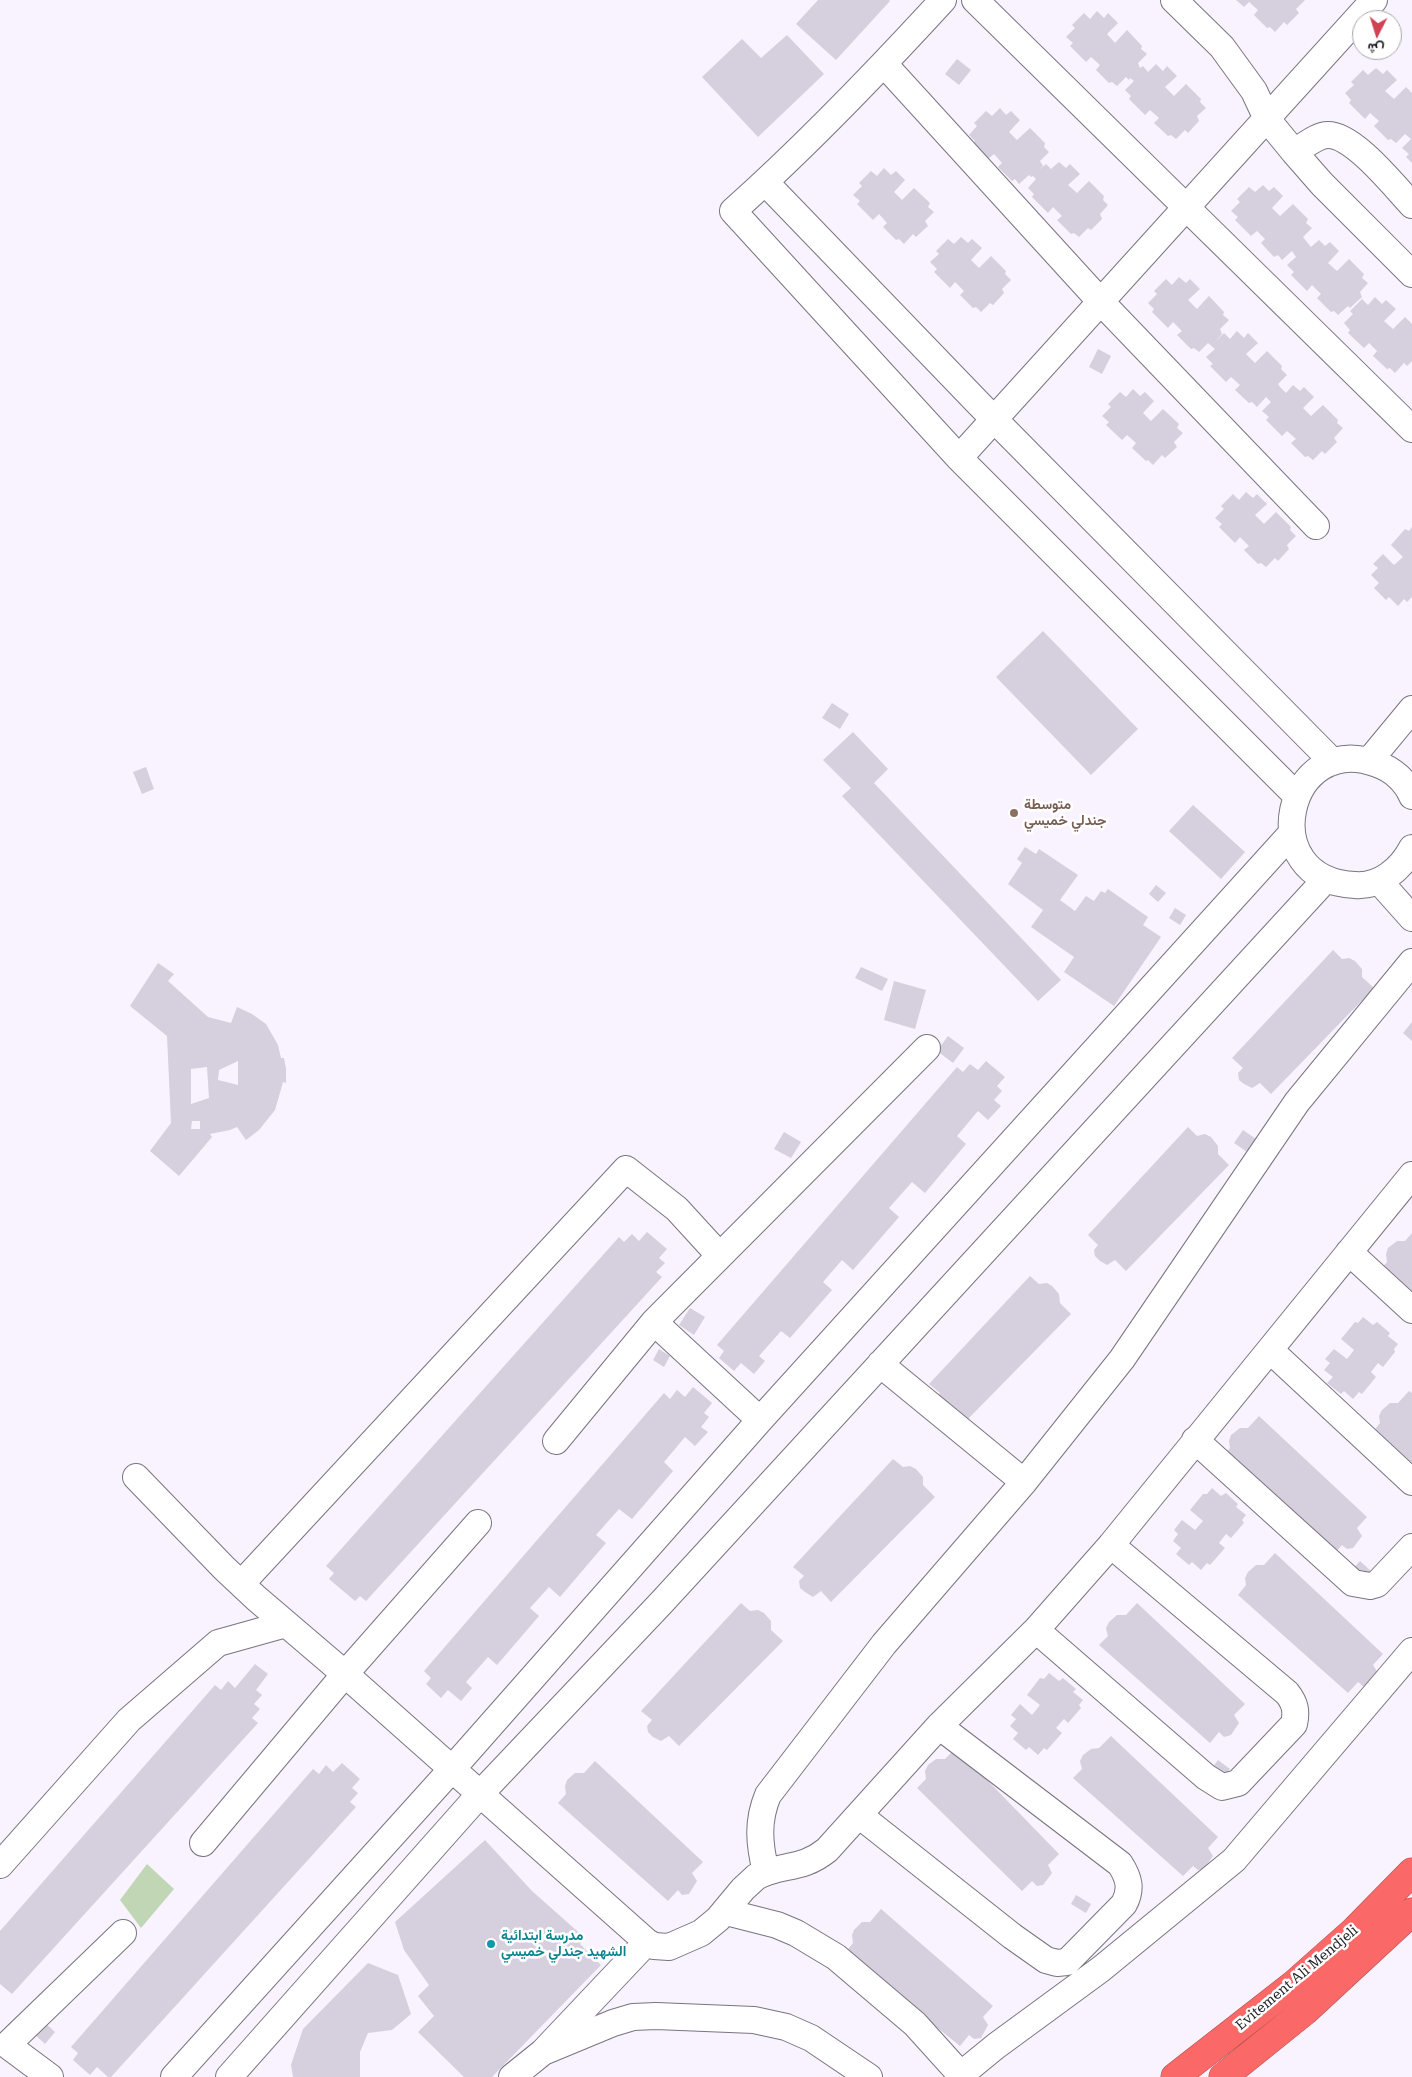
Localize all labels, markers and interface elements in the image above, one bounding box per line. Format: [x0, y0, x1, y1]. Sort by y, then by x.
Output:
north arrow [1352, 10, 1402, 60]
text: ش [1367, 40, 1385, 58]
place label: متوسطة جندلي خميسي [1024, 797, 1106, 830]
marker: متوسطة جندلي خميسي [1008, 807, 1020, 819]
street label: Evitement Ali Mendjeli [1233, 1922, 1361, 2034]
place label: مدرسة ابتدائية الشهيد جندلي خميسي [501, 1928, 626, 1960]
marker: مدرسة ابتدائية الشهيد جندلي خميسي [485, 1938, 497, 1950]

